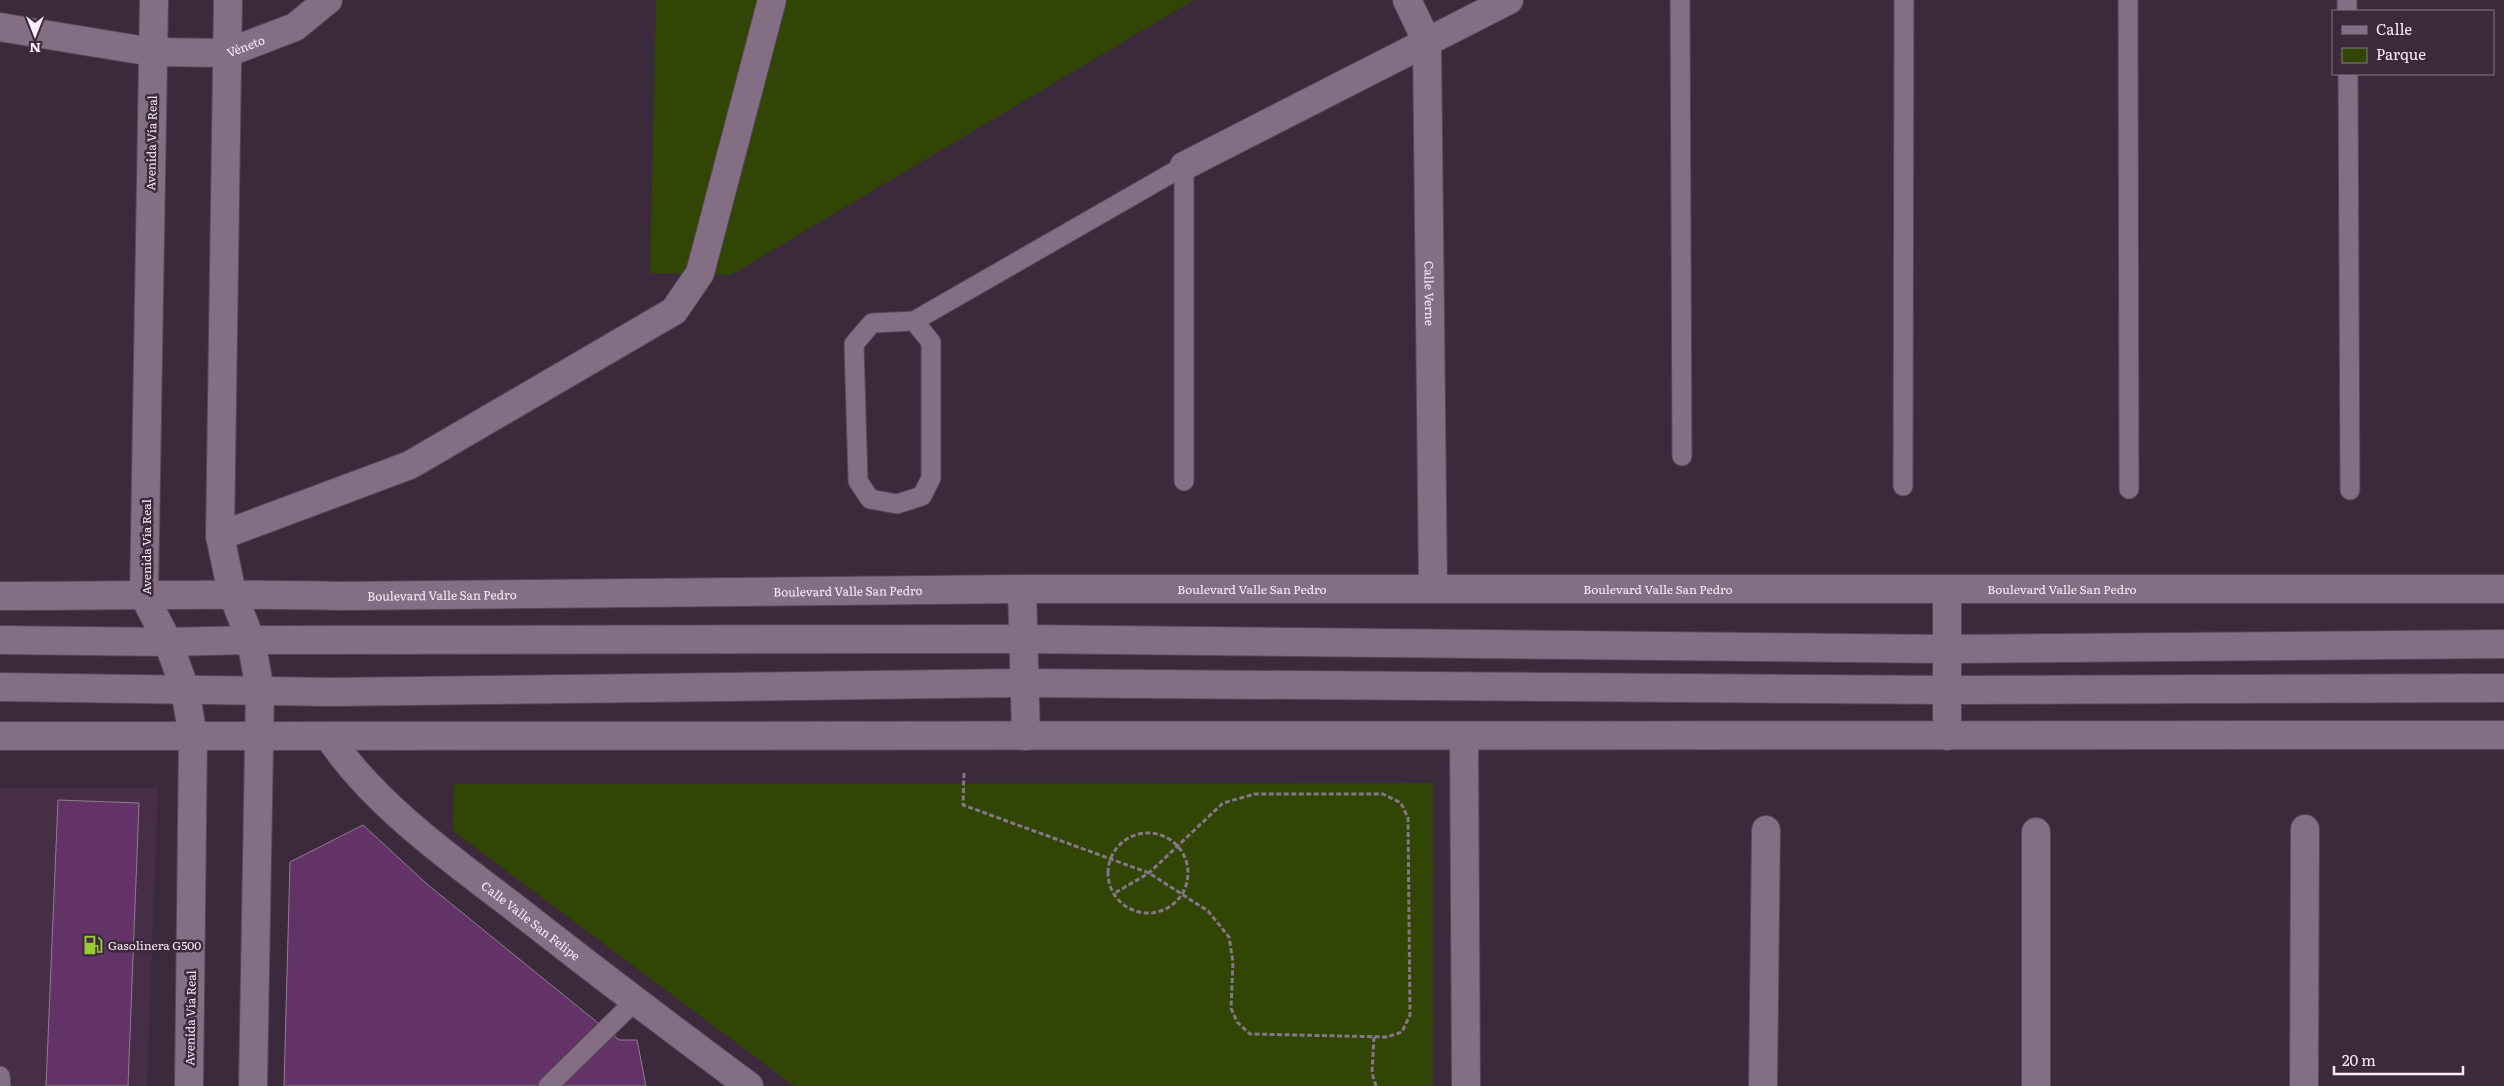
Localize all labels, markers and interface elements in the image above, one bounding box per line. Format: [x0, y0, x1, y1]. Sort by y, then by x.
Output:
north arrow [10, 10, 60, 60]
legend [2332, 10, 2494, 75]
text: Calle [2376, 17, 2412, 40]
street label: Véneto [224, 30, 267, 61]
text: N [29, 39, 41, 59]
text: Parque [2376, 42, 2426, 65]
street label: Avenida Vía Real [141, 95, 161, 191]
street label: Calle Verne [1420, 261, 1439, 326]
street label: Avenida Vía Real [137, 499, 155, 595]
street label: Boulevard Valle San Pedro [1177, 580, 1327, 598]
street label: Boulevard Valle San Pedro [1583, 580, 1733, 598]
street label: Boulevard Valle San Pedro [1987, 580, 2137, 598]
street label: Boulevard Valle San Pedro [773, 581, 923, 601]
street label: Boulevard Valle San Pedro [367, 585, 517, 605]
street label: Calle Valle San Felipe [478, 876, 584, 965]
fuel station icon: Gasolinera G500 [82, 934, 104, 956]
place label: Gasolinera G500 [108, 936, 201, 954]
street label: Avenida Vía Real [180, 970, 200, 1066]
scale bar [2334, 1044, 2463, 1076]
text: 20 m [2342, 1048, 2376, 1071]

